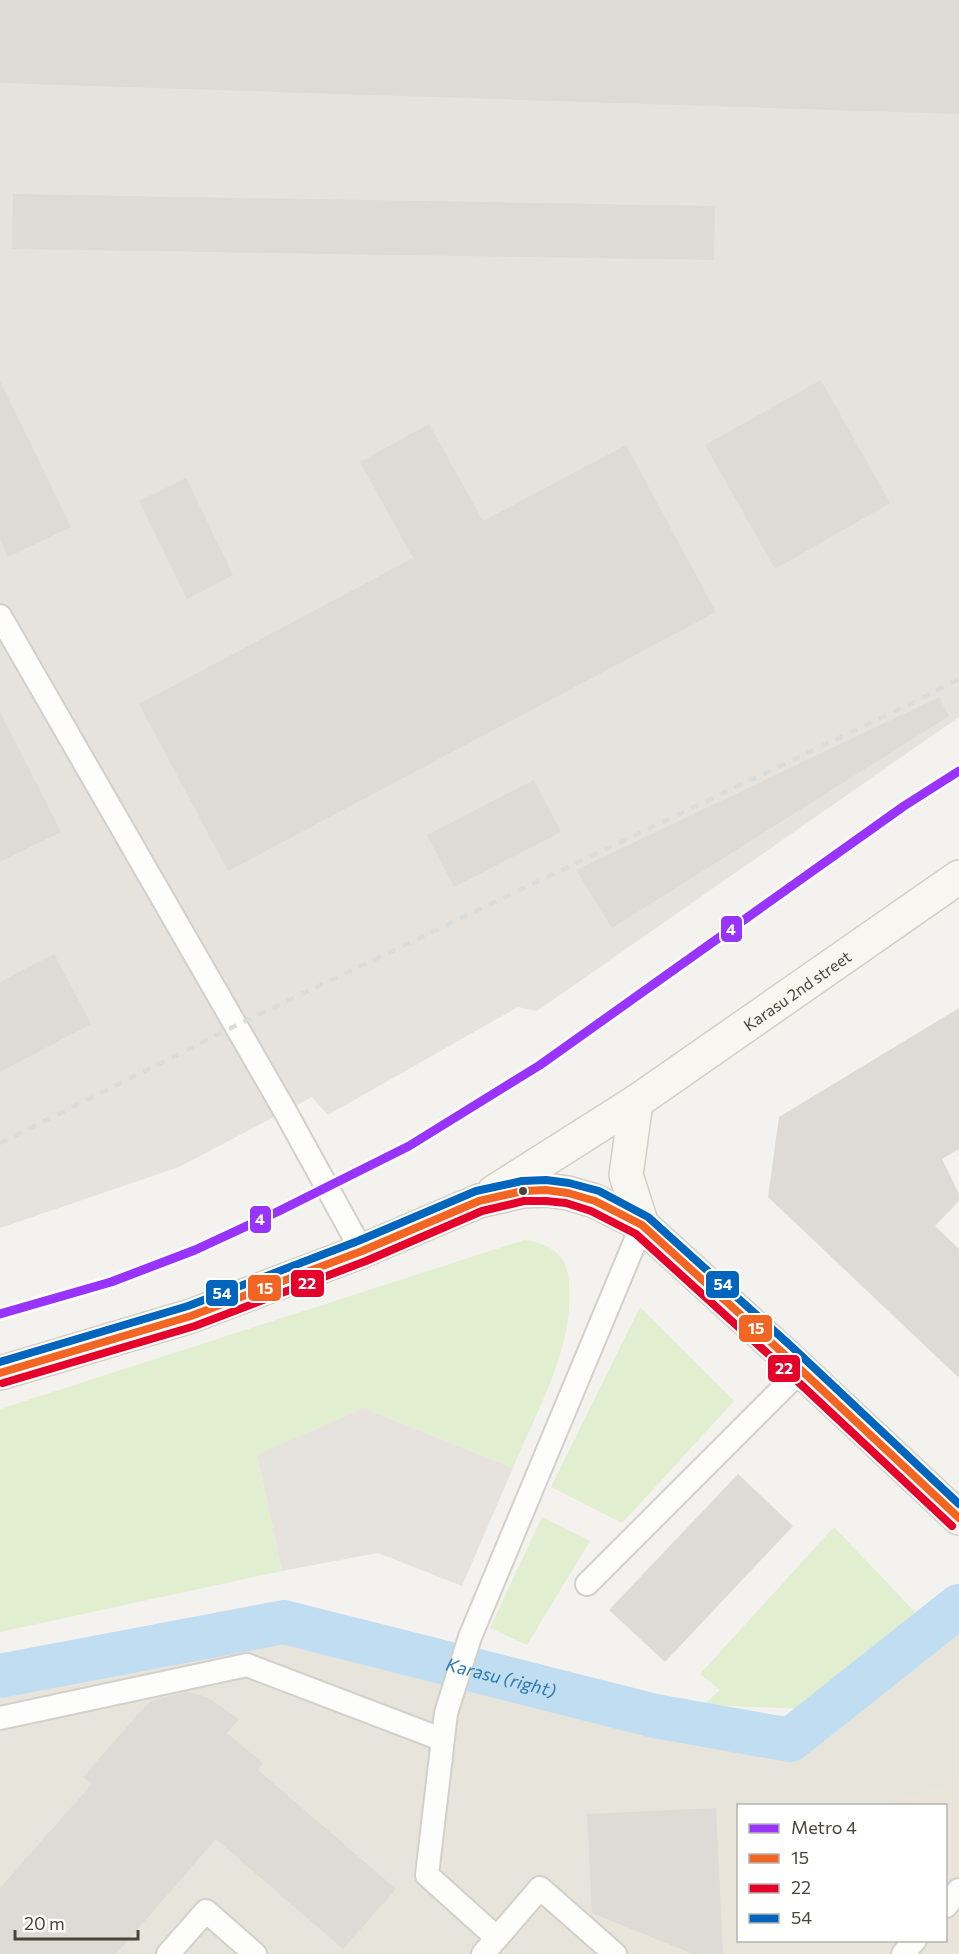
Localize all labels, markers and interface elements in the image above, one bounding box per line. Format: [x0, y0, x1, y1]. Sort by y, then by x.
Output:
line badge: 4 [720, 915, 743, 943]
text: 4 [726, 919, 736, 938]
street label: Karasu 2nd street [739, 946, 854, 1034]
unlabelled marker [517, 1185, 529, 1197]
line badge: 4 [249, 1205, 272, 1234]
text: 4 [255, 1209, 265, 1228]
line badge: 22 [290, 1269, 325, 1298]
line badge: 54 [705, 1270, 740, 1299]
text: 22 [298, 1273, 316, 1292]
line badge: 15 [247, 1274, 282, 1302]
text: 54 [713, 1274, 733, 1293]
text: 15 [257, 1278, 273, 1297]
line badge: 54 [205, 1279, 239, 1307]
text: 54 [212, 1283, 232, 1302]
line badge: 15 [738, 1314, 773, 1343]
text: 15 [748, 1318, 764, 1337]
line badge: 22 [767, 1354, 801, 1383]
text: 22 [775, 1358, 793, 1377]
water label: Karasu (right) [444, 1652, 559, 1702]
legend [737, 1804, 947, 1942]
text: Metro 4 [791, 1816, 857, 1838]
text: 15 [791, 1846, 809, 1868]
text: 22 [791, 1876, 811, 1898]
scale bar [15, 1903, 138, 1941]
text: 54 [791, 1906, 812, 1928]
text: 20 m [24, 1912, 65, 1934]

